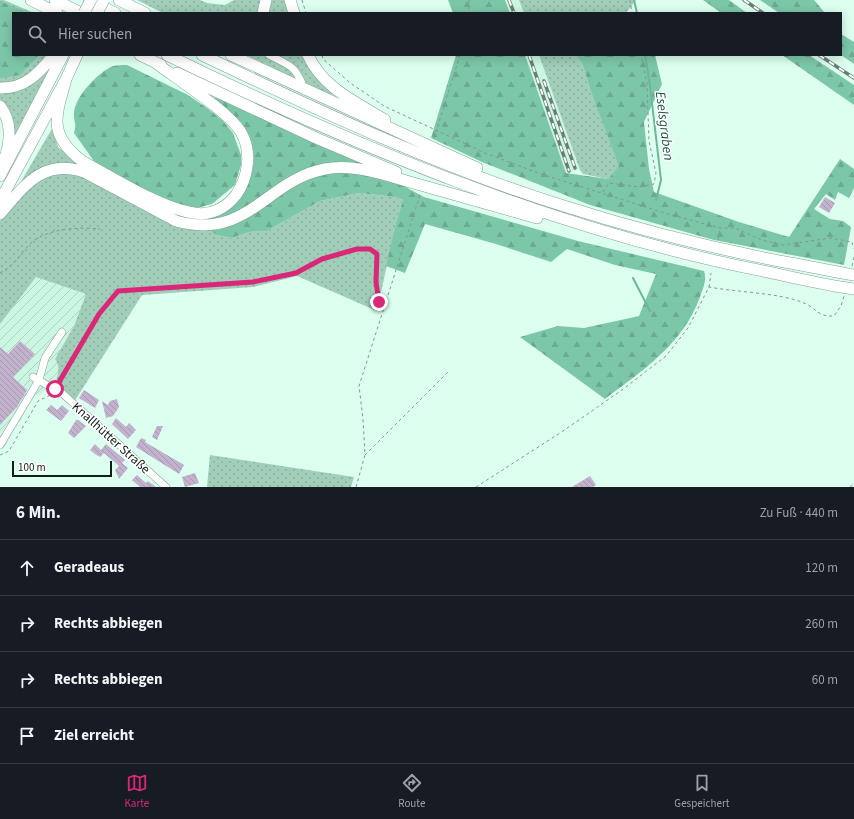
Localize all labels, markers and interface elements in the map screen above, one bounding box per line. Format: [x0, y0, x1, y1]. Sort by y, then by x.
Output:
search box [12, 12, 842, 56]
icon: search [26, 23, 48, 45]
text: Hier suchen [58, 24, 132, 45]
water label: Eselsgraben [650, 90, 678, 162]
route end [370, 293, 388, 311]
route start [46, 380, 64, 398]
street label: Knallhütter Straße [68, 398, 154, 478]
scale bar [12, 459, 112, 478]
text: 100 m [18, 460, 46, 475]
text: 6 Min. [16, 501, 61, 525]
text: Zu Fuß · 440 m [760, 504, 838, 522]
icon: ahead [16, 557, 38, 579]
text: Geradeaus [54, 557, 124, 578]
text: 120 m [805, 559, 838, 577]
icon: right [16, 613, 38, 635]
text: Rechts abbiegen [54, 613, 163, 634]
text: 260 m [805, 615, 838, 633]
icon: right [16, 669, 38, 691]
text: Rechts abbiegen [54, 669, 163, 690]
text: 60 m [812, 671, 838, 689]
icon: arrive [16, 725, 38, 747]
text: Ziel erreicht [54, 725, 134, 746]
tab: Karte [124, 772, 149, 811]
tab: Route [398, 772, 425, 811]
tab: Gespeichert [674, 772, 729, 811]

